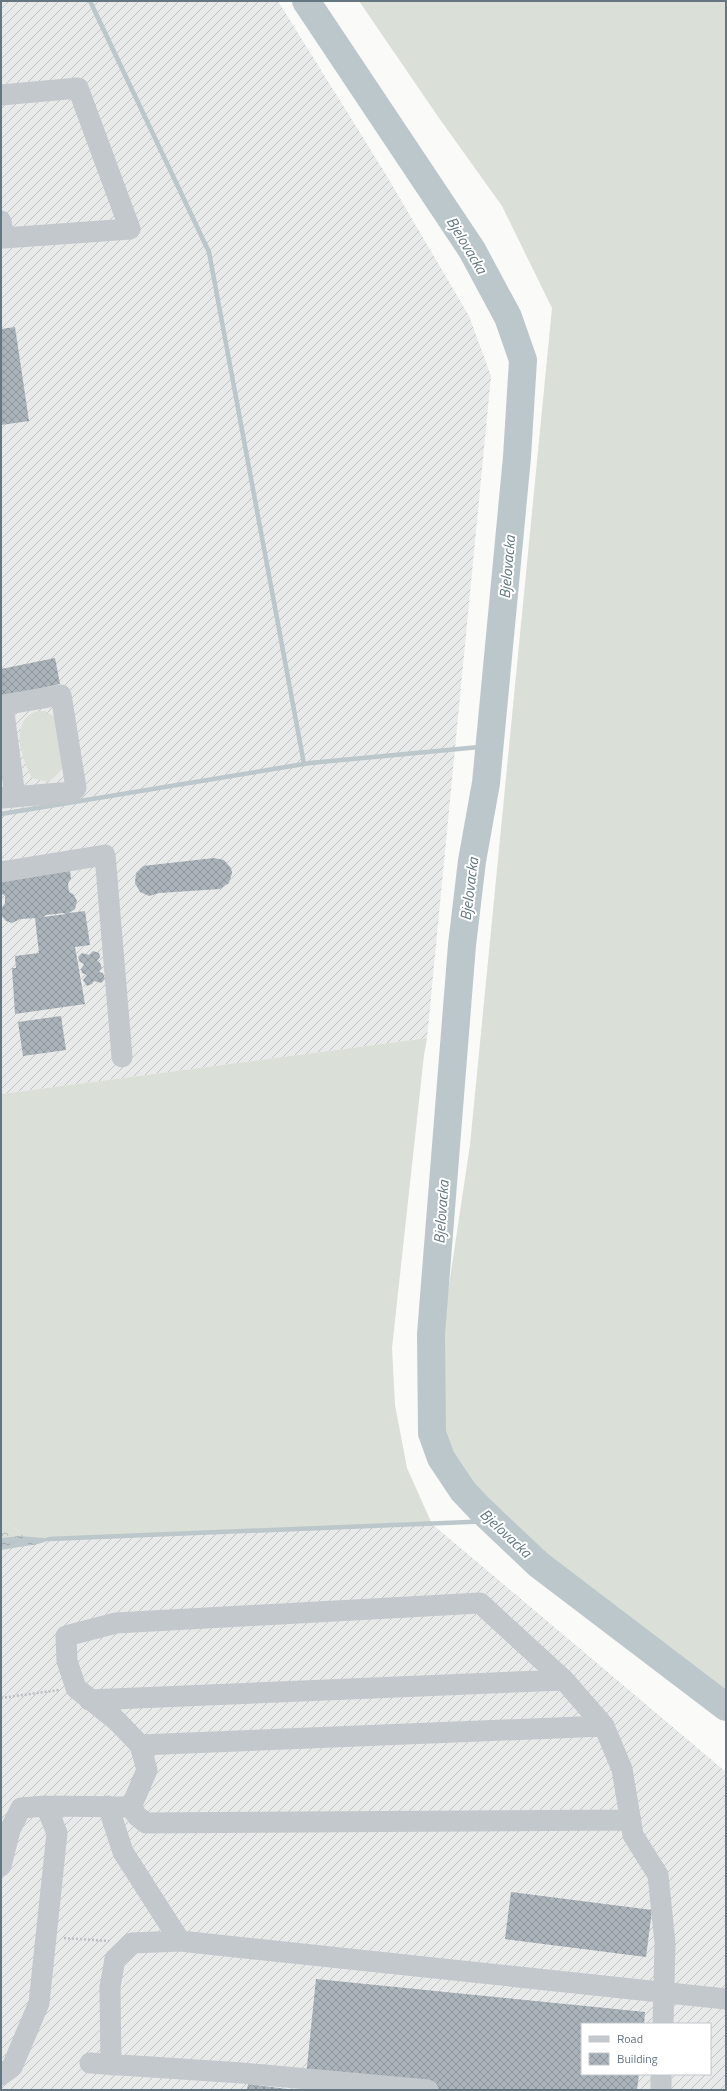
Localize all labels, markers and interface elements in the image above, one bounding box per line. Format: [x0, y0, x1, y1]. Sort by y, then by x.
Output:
water label: Bjelovacka [441, 212, 494, 279]
water label: Bjelovacka [493, 533, 521, 600]
water label: Bjelovacka [454, 855, 484, 922]
water label: Bjelovacka [427, 1178, 455, 1244]
water label: Bjelovacka [475, 1503, 538, 1564]
legend [581, 2023, 711, 2075]
text: Road [617, 2029, 643, 2048]
text: Building [617, 2049, 658, 2068]

